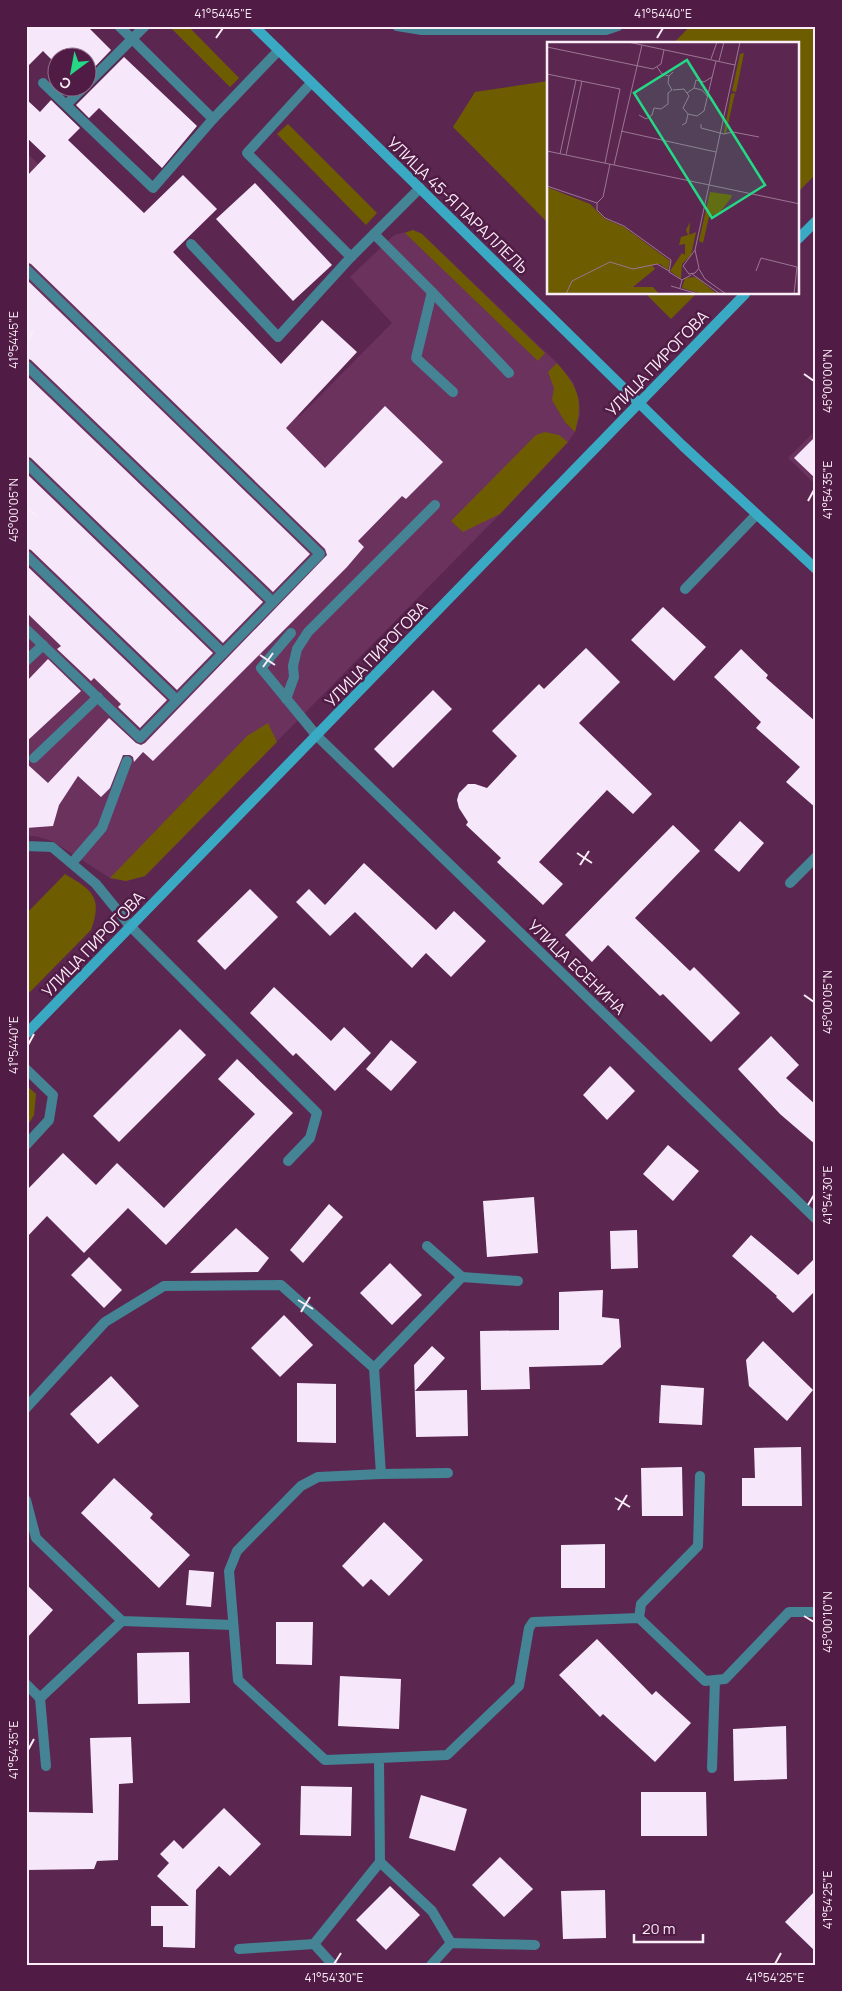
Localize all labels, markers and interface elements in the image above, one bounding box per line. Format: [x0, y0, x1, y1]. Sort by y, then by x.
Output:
text: 41°54'45"E [194, 5, 252, 22]
text: 41°54'40"E [634, 5, 692, 22]
inset map [547, 42, 800, 295]
north arrow [48, 48, 98, 98]
text: С [55, 73, 74, 94]
street label: УЛИЦА 45-Я ПАРАЛЛЕЛЬ [383, 132, 533, 278]
street label: УЛИЦА ПИРОГОВА [601, 305, 713, 421]
text: 41°54'45"E [5, 311, 22, 369]
text: 45°00'00"N [819, 349, 836, 413]
text: 41°54'35"E [819, 461, 836, 519]
text: 45°00'05"N [5, 478, 22, 542]
street label: УЛИЦА ПИРОГОВА [320, 596, 432, 712]
street label: УЛИЦА ПИРОГОВА [37, 886, 149, 1002]
street label: УЛИЦА ЕСЕНИНА [523, 915, 631, 1019]
text: 45°00'05"N [819, 970, 836, 1034]
text: 41°54'40"E [5, 1016, 22, 1074]
text: 41°54'30"E [819, 1165, 836, 1224]
text: 45°00'10"N [819, 1591, 836, 1653]
text: 41°54'35"E [5, 1721, 22, 1779]
text: 41°54'25"E [819, 1871, 836, 1929]
scale bar [634, 1911, 703, 1943]
text: 20 m [642, 1918, 675, 1939]
text: 41°54'30"E [305, 1969, 364, 1986]
text: 41°54'25"E [746, 1969, 804, 1986]

